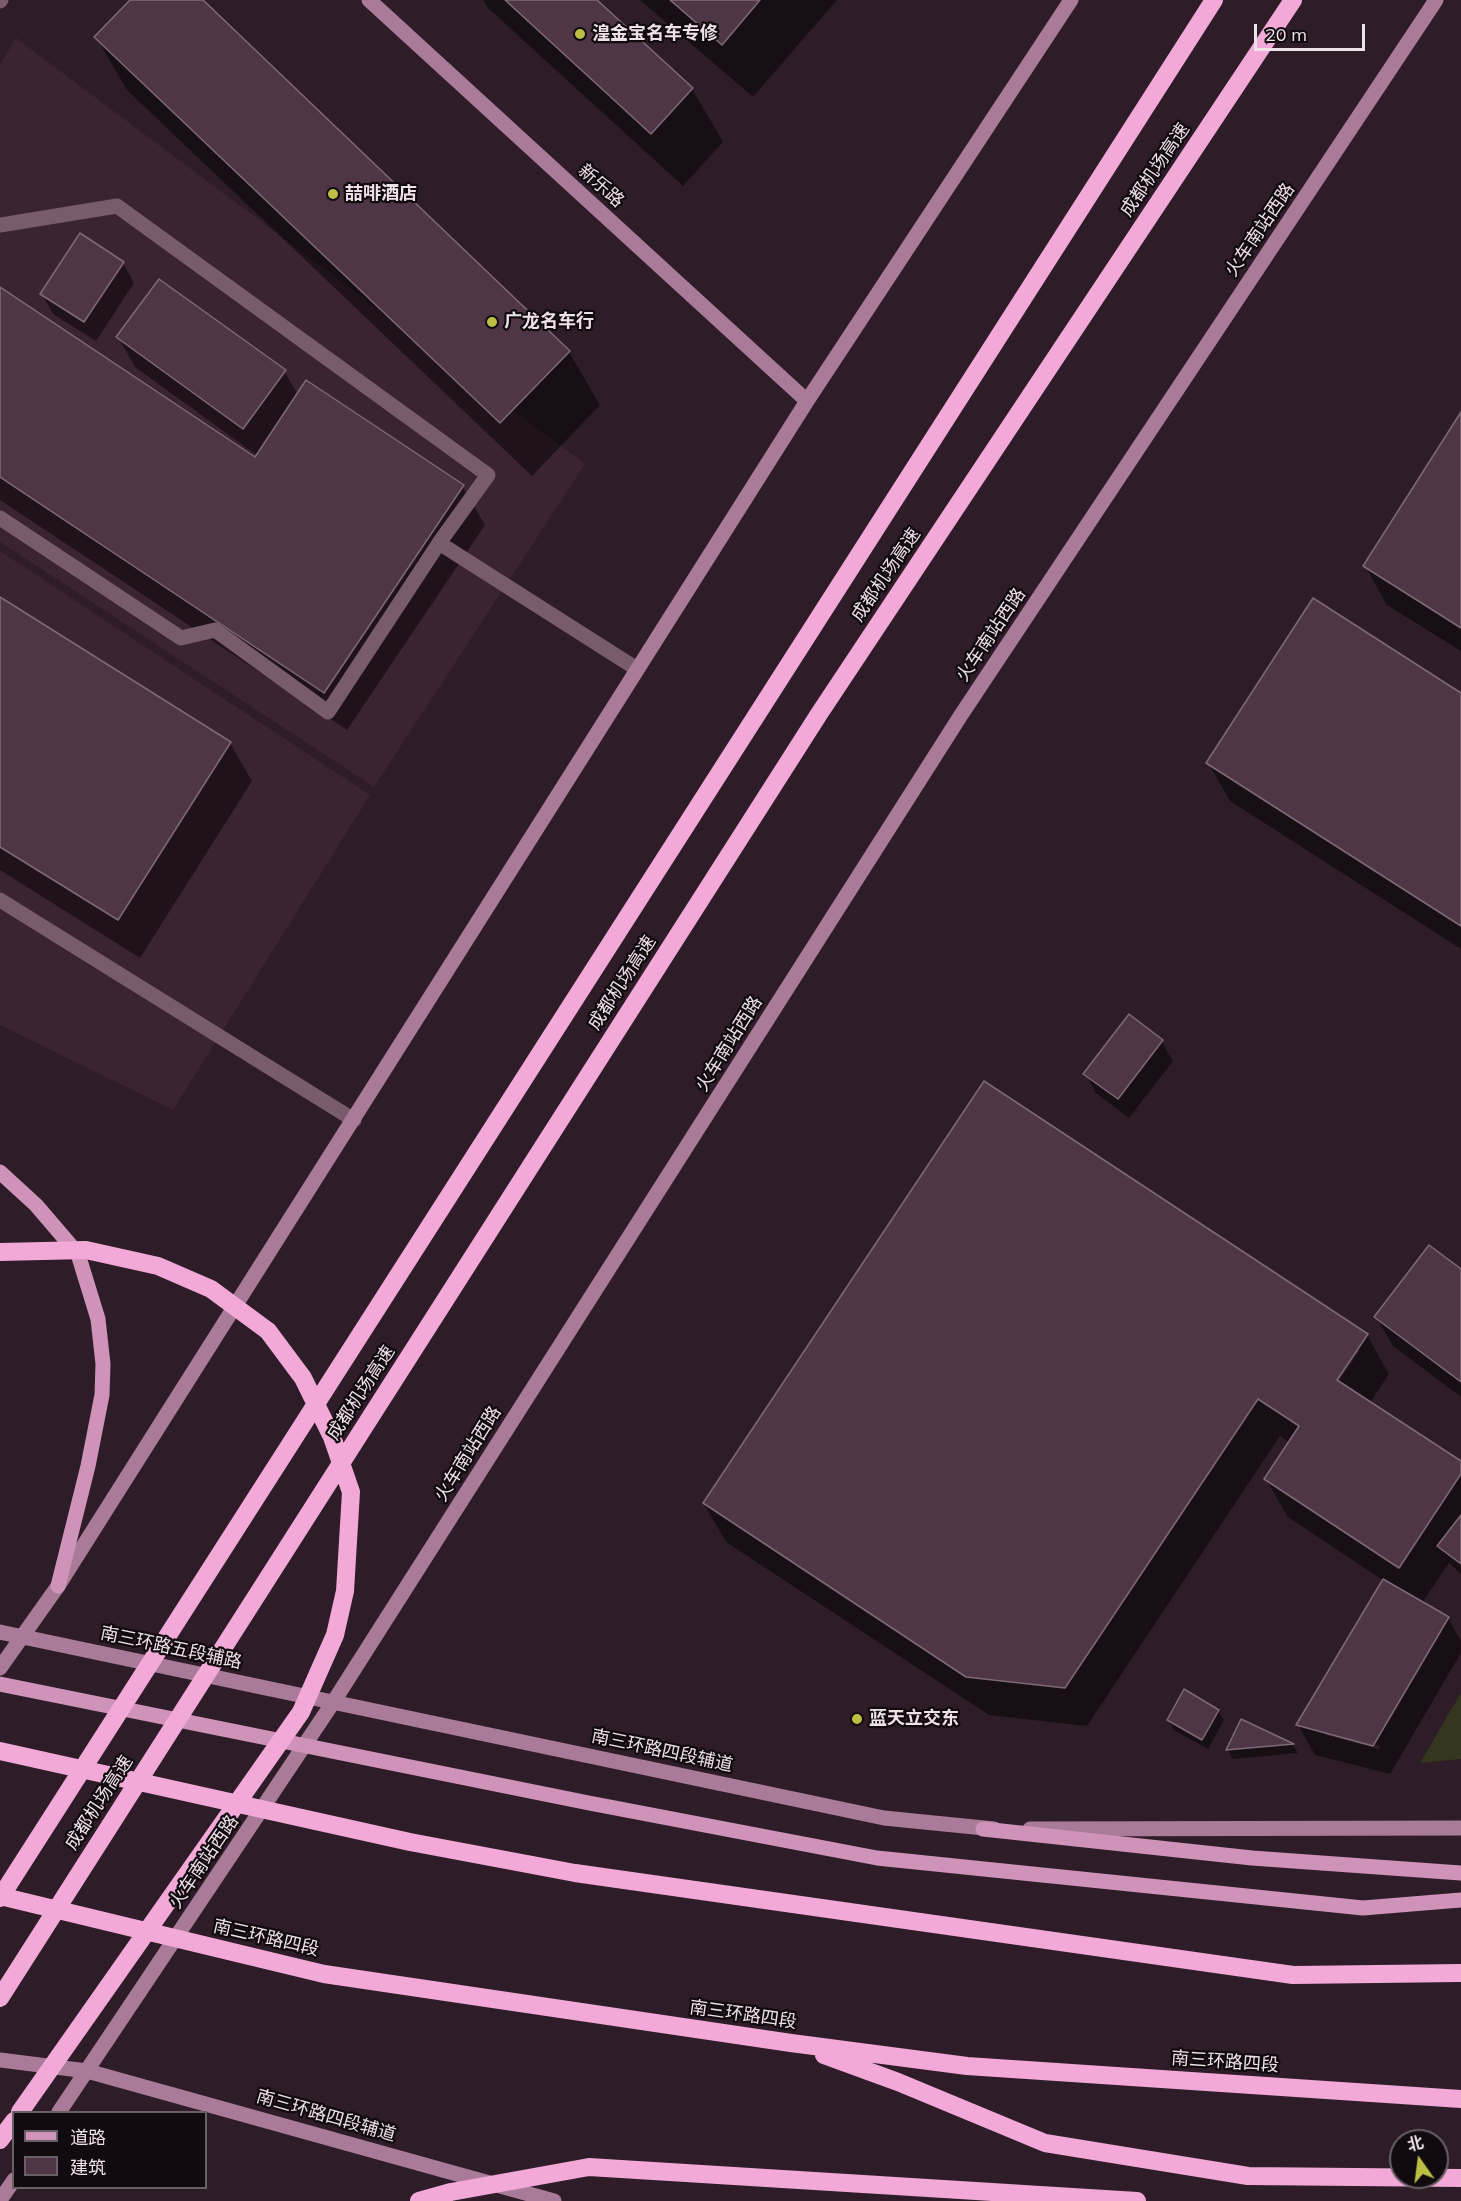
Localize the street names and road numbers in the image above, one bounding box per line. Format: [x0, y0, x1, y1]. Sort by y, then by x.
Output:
street label: 成都机场高速 [1116, 119, 1194, 221]
street label: 新乐路 [574, 160, 628, 212]
street label: 火车南站西路 [1221, 179, 1299, 281]
street label: 成都机场高速 [847, 524, 925, 626]
street label: 火车南站西路 [952, 584, 1030, 686]
street label: 成都机场高速 [584, 932, 660, 1034]
street label: 火车南站西路 [691, 992, 767, 1096]
street label: 成都机场高速 [323, 1342, 399, 1444]
street label: 火车南站西路 [430, 1402, 506, 1506]
street label: 南三环路五段辅路 [98, 1622, 244, 1674]
street label: 南三环路四段辅道 [589, 1725, 735, 1777]
street label: 成都机场高速 [61, 1752, 137, 1854]
street label: 火车南站西路 [165, 1811, 243, 1913]
street label: 南三环路四段 [211, 1915, 321, 1961]
street label: 南三环路四段 [688, 1997, 798, 2033]
street label: 南三环路四段 [1170, 2047, 1280, 2077]
street label: 南三环路四段辅道 [254, 2086, 398, 2146]

